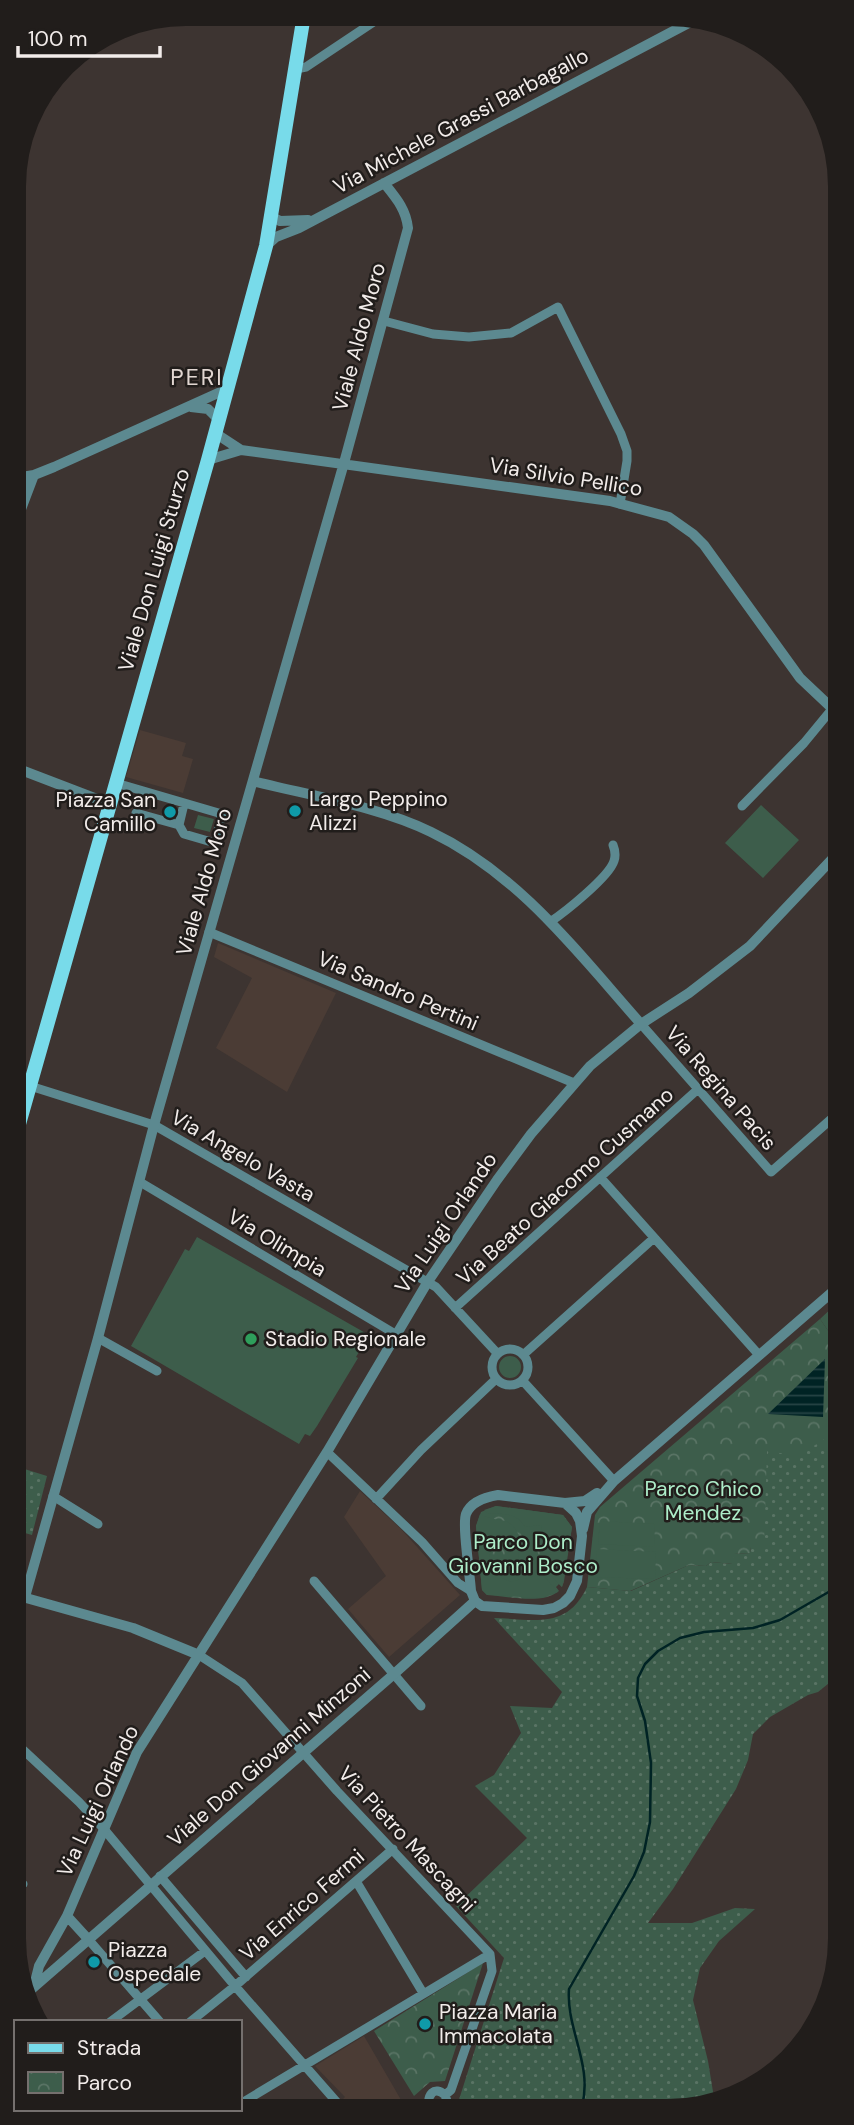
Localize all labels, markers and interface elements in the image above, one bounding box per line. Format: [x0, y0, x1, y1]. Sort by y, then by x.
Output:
scale bar [18, 14, 159, 58]
text: 100 m [28, 25, 88, 53]
street label: Via Michele Grassi Barbagallo [329, 42, 593, 200]
street label: Viale Aldo Moro [326, 260, 392, 414]
district label: PERI [170, 362, 224, 392]
street label: Via Silvio Pellico [487, 451, 645, 503]
street label: Viale Don Luigi Sturzo [112, 465, 196, 675]
place label: Largo Peppino Alizzi [309, 785, 448, 837]
place label: Piazza San Camillo [55, 786, 156, 838]
marker: Largo Peppino Alizzi [287, 803, 303, 819]
marker: Piazza San Camillo [162, 804, 178, 820]
street label: Viale Aldo Moro [170, 805, 238, 959]
street label: Via Sandro Pertini [313, 945, 483, 1037]
street label: Via Regina Pacis [659, 1020, 783, 1156]
street label: Via Beato Giacomo Cusmano [450, 1081, 680, 1291]
street label: Via Angelo Vasta [166, 1103, 320, 1209]
street label: Via Luigi Orlando [388, 1147, 504, 1299]
street label: Via Olimpia [222, 1203, 332, 1283]
place label: Stadio Regionale [265, 1325, 426, 1353]
marker: Stadio Regionale [243, 1331, 259, 1347]
park label: Parco Chico Mendez [644, 1475, 762, 1527]
park label: Parco Don Giovanni Bosco [448, 1528, 598, 1580]
street label: Viale Don Giovanni Minzoni [161, 1661, 377, 1853]
street label: Via Luigi Orlando [51, 1721, 145, 1881]
street label: Via Pietro Mascagni [332, 1760, 482, 1918]
street label: Via Enrico Fermi [234, 1843, 370, 1967]
place label: Piazza Ospedale [108, 1936, 201, 1988]
marker: Piazza Ospedale [86, 1954, 102, 1970]
place label: Piazza Maria Immacolata [439, 1998, 557, 2050]
marker: Piazza Maria Immacolata [417, 2016, 433, 2032]
legend [14, 2020, 242, 2111]
text: Strada [77, 2034, 141, 2062]
text: Parco [77, 2069, 132, 2097]

